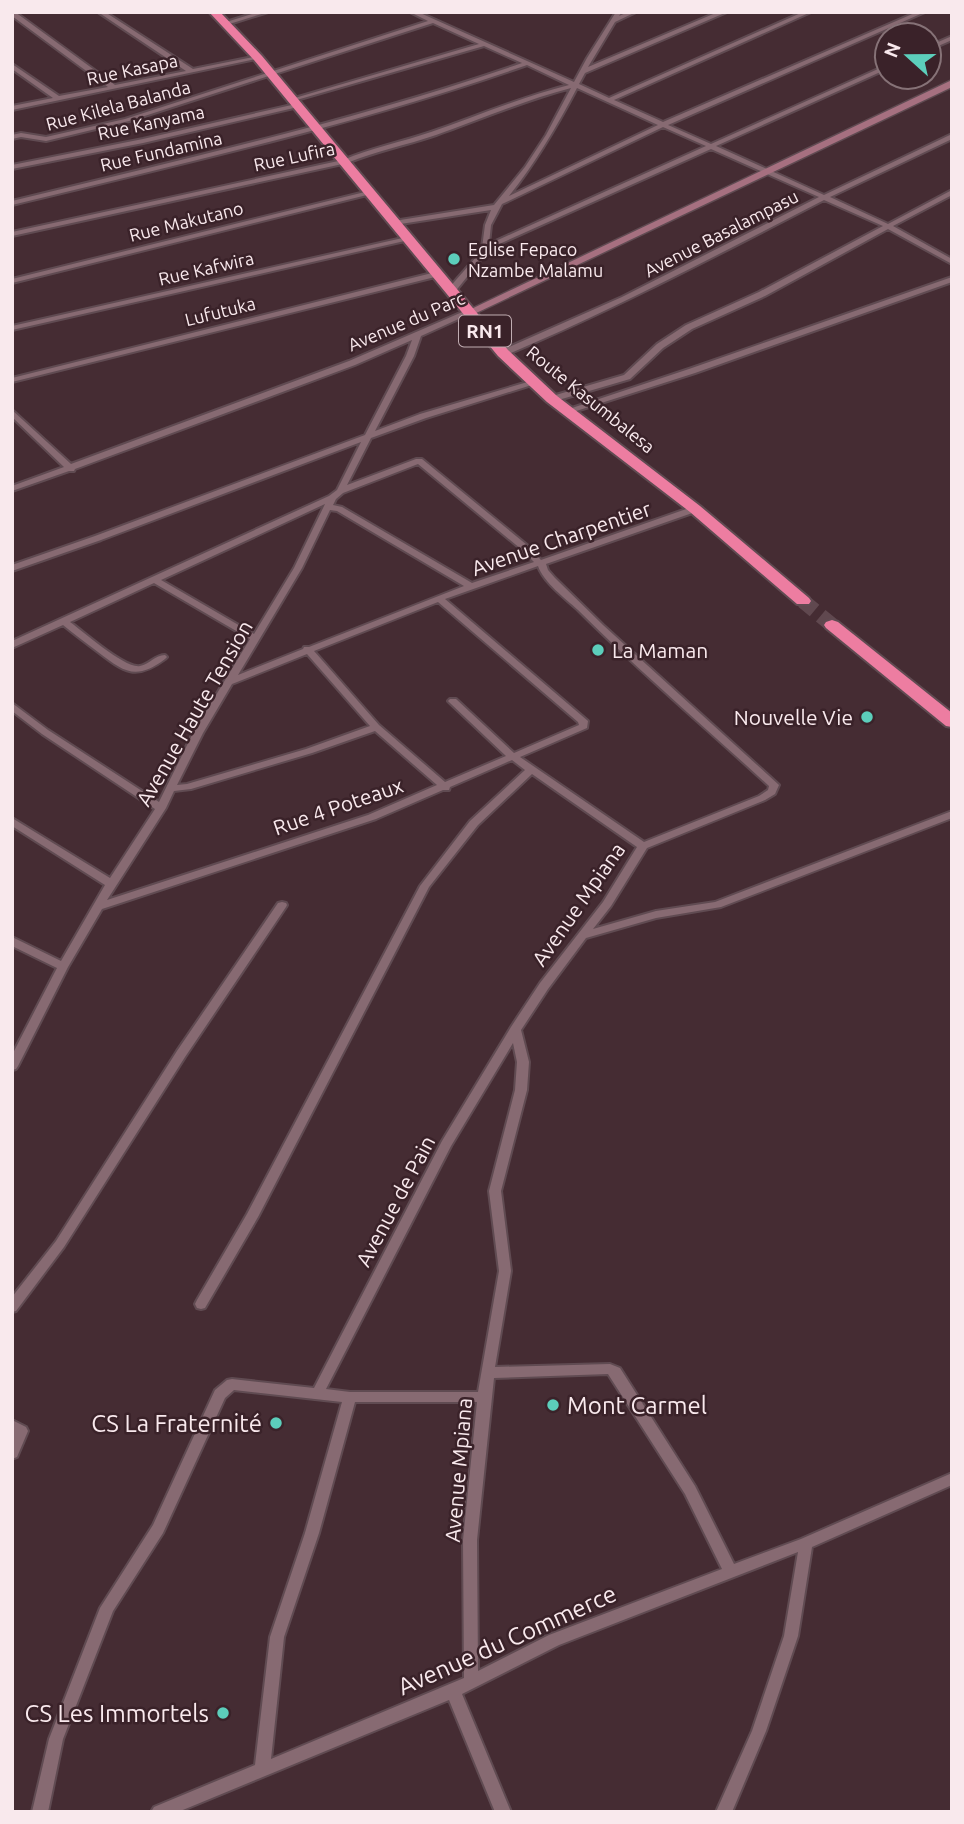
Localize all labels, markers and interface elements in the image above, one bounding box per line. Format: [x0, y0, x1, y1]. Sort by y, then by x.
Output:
north arrow [873, 21, 943, 91]
text: N [879, 39, 905, 60]
street label: Rue Kasapa [85, 50, 179, 88]
street label: Rue Kilela Balanda [44, 76, 192, 134]
street label: Rue Kanyama [96, 101, 206, 143]
street label: Rue Fundamina [98, 127, 224, 175]
street label: Rue Lufira [252, 138, 336, 174]
street label: Avenue Basalampasu [641, 186, 801, 280]
street label: Rue Makutano [127, 197, 245, 245]
place label: Eglise Fepaco Nzambe Malamu [468, 239, 603, 280]
street label: Rue Kafwira [156, 247, 256, 289]
marker: Eglise Fepaco Nzambe Malamu [446, 251, 462, 267]
street label: Avenue du Parc [345, 287, 467, 355]
street label: Lufutuka [183, 293, 257, 329]
road number: RN1 [459, 316, 511, 346]
street label: Route Kasumbalesa [523, 341, 659, 457]
street label: Avenue Charpentier [468, 496, 654, 580]
street label: Avenue Haute Tension [131, 616, 257, 810]
place label: La Maman [612, 638, 708, 662]
marker: La Maman [590, 642, 606, 658]
place label: Nouvelle Vie [734, 705, 853, 729]
marker: Nouvelle Vie [859, 709, 875, 725]
street label: Rue 4 Poteaux [270, 772, 407, 839]
street label: Avenue Mpiana [527, 838, 629, 970]
street label: Avenue de Pain [350, 1132, 440, 1270]
place label: Mont Carmel [567, 1392, 707, 1419]
street label: Avenue Mpiana [440, 1397, 476, 1543]
marker: Mont Carmel [545, 1397, 561, 1413]
place label: CS La Fraternité [91, 1410, 262, 1437]
marker: CS La Fraternité [268, 1415, 284, 1431]
street label: Avenue du Commerce [394, 1580, 620, 1700]
place label: CS Les Immortels [25, 1700, 209, 1727]
marker: CS Les Immortels [215, 1705, 231, 1721]

